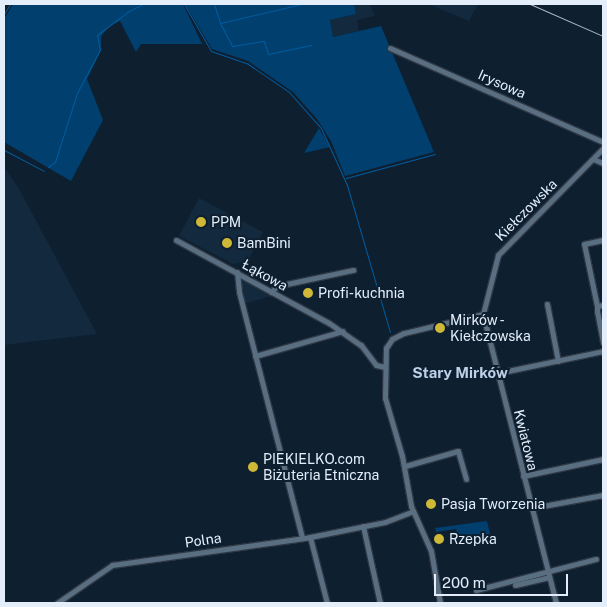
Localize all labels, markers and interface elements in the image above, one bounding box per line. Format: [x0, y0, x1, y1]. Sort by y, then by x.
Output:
street label: Irysowa [476, 66, 528, 102]
street label: Kiełczowska [492, 176, 560, 244]
place label: PPM [211, 214, 241, 230]
marker: PPM [195, 216, 207, 228]
place label: BamBini [237, 235, 291, 251]
marker: BamBini [221, 237, 233, 249]
street label: Łąkowa [239, 256, 291, 294]
place label: Profi-kuchnia [318, 285, 405, 301]
marker: Profi-kuchnia [302, 287, 314, 299]
place label: Mirków - Kiełczowska [450, 312, 531, 344]
marker: Mirków - Kiełczowska [434, 322, 446, 334]
district label: Stary Mirków [412, 364, 508, 382]
street label: Kwiatowa [510, 408, 542, 472]
place label: PIEKIELKO.com Biżuteria Etniczna [263, 451, 379, 484]
marker: PIEKIELKO.com Biżuteria Etniczna [247, 461, 259, 473]
place label: Pasja Tworzenia [441, 496, 545, 512]
marker: Pasja Tworzenia [425, 498, 437, 510]
street label: Polna [184, 529, 222, 551]
place label: Rzepka [449, 531, 497, 547]
marker: Rzepka [433, 533, 445, 545]
scale bar [437, 564, 571, 596]
text: 200 m [442, 574, 486, 591]

